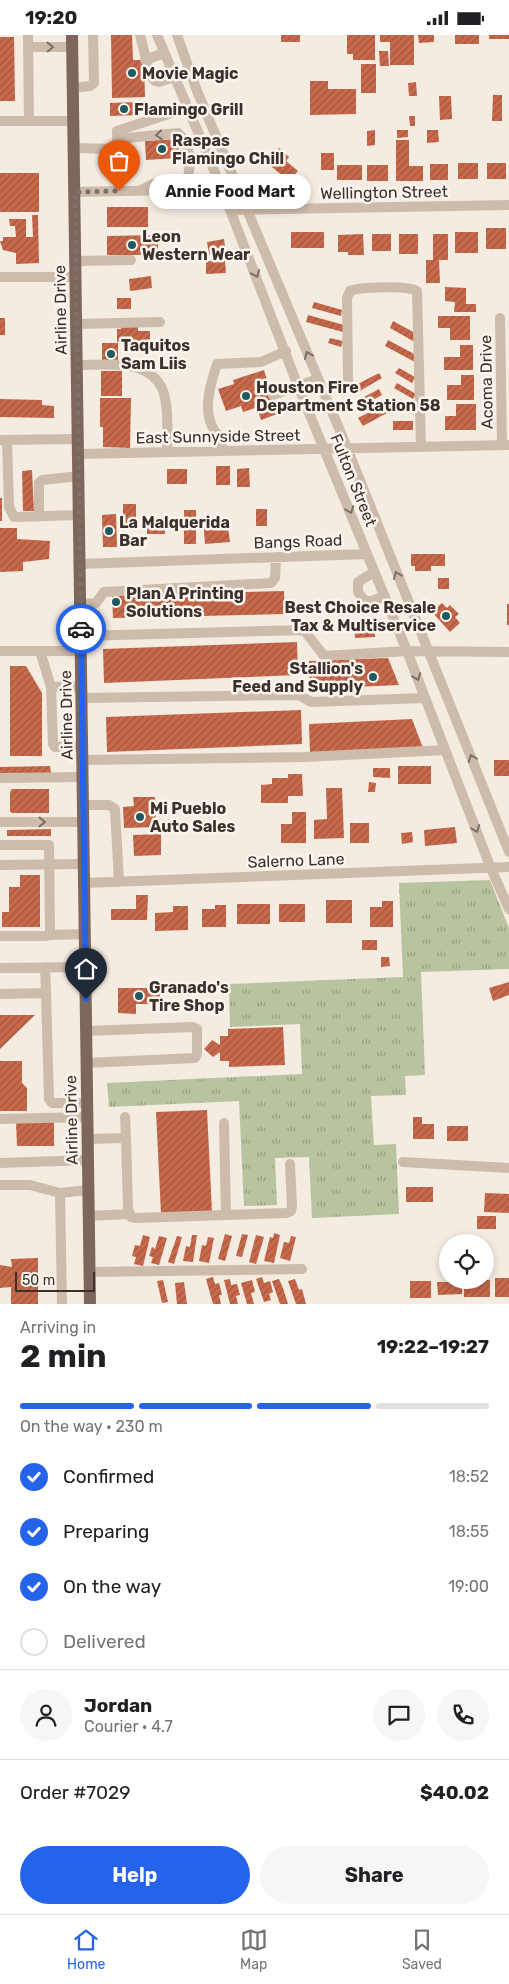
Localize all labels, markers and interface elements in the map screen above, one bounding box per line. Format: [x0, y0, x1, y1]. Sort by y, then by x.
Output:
text: 19:20 [25, 6, 77, 29]
one-way arrow [46, 42, 54, 52]
place label: Movie Magic [142, 64, 239, 83]
marker: Movie Magic [126, 67, 138, 79]
place label: Flamingo Grill [134, 100, 243, 119]
marker: Flamingo Grill [118, 103, 130, 115]
one-way arrow [155, 129, 163, 140]
place label: Raspas Flamingo Chill [172, 131, 284, 168]
pin [98, 140, 140, 191]
marker: Raspas Flamingo Chill [156, 143, 168, 155]
icon: bag [105, 147, 133, 175]
callout: Annie Food Mart [149, 173, 312, 209]
text: Annie Food Mart [165, 182, 295, 201]
street label: Wellington Street [320, 182, 448, 203]
place label: Leon Western Wear [142, 227, 251, 264]
marker: Leon Western Wear [126, 239, 138, 251]
street label: Airline Drive [50, 265, 71, 355]
one-way arrow [249, 269, 260, 278]
street label: Acoma Drive [476, 335, 497, 429]
place label: Taquitos Sam Liis [121, 336, 190, 373]
marker: Taquitos Sam Liis [105, 348, 117, 360]
one-way arrow [304, 352, 314, 360]
place label: Houston Fire Department Station 58 [256, 378, 441, 415]
marker: Houston Fire Department Station 58 [240, 390, 252, 402]
street label: East Sunnyside Street [135, 426, 301, 447]
street label: Fulton Street [326, 431, 381, 529]
one-way arrow [344, 505, 354, 514]
place label: La Malquerida Bar [119, 513, 230, 550]
marker: La Malquerida Bar [103, 525, 115, 537]
street label: Bangs Road [253, 530, 343, 553]
one-way arrow [393, 571, 404, 580]
place label: Plan A Printing Solutions [126, 584, 244, 621]
marker: Plan A Printing Solutions [110, 596, 122, 608]
place label: Best Choice Resale Tax & Multiservice [284, 598, 436, 635]
courier [56, 604, 106, 654]
marker: Best Choice Resale Tax & Multiservice [440, 610, 452, 622]
icon: car [67, 615, 95, 643]
place label: Stallion's Feed and Supply [232, 659, 363, 696]
street label: Airline Drive [56, 670, 77, 760]
marker: Stallion's Feed and Supply [367, 671, 379, 683]
one-way arrow [411, 672, 422, 681]
one-way arrow [468, 754, 478, 763]
place label: Mi Pueblo Auto Sales [150, 799, 235, 836]
marker: Mi Pueblo Auto Sales [134, 811, 146, 823]
one-way arrow [38, 817, 46, 827]
one-way arrow [470, 824, 480, 833]
street label: Salerno Lane [247, 849, 345, 872]
pin [65, 948, 107, 999]
icon: home [72, 955, 100, 983]
place label: Granado's Tire Shop [149, 978, 229, 1015]
marker: Granado's Tire Shop [133, 990, 145, 1002]
street label: Airline Drive [61, 1075, 82, 1165]
map controls [439, 1234, 494, 1289]
button: locate [439, 1234, 494, 1289]
scale bar [15, 1269, 95, 1292]
text: 50 m [22, 1272, 55, 1289]
text: Arriving in [20, 1318, 96, 1337]
text: 19:22–19:27 [377, 1335, 489, 1358]
text: 2 min [20, 1337, 107, 1375]
text: On the way · 230 m [20, 1417, 163, 1436]
icon: check [20, 1463, 48, 1491]
text: Confirmed [63, 1465, 154, 1488]
text: 18:52 [449, 1467, 489, 1486]
icon: check [20, 1518, 48, 1546]
text: Preparing [63, 1520, 149, 1543]
text: 18:55 [449, 1522, 489, 1541]
icon: check [20, 1573, 48, 1601]
text: On the way [63, 1575, 161, 1598]
text: 19:00 [448, 1577, 489, 1596]
text: Delivered [63, 1630, 146, 1653]
button: person [20, 1689, 72, 1741]
button: chat [373, 1689, 425, 1741]
button: phone [437, 1689, 489, 1741]
text: Jordan [84, 1694, 152, 1717]
text: Courier · 4.7 [84, 1717, 173, 1736]
text: Order #7029 [20, 1781, 130, 1804]
text: $40.02 [420, 1781, 489, 1804]
button: Help [20, 1846, 250, 1904]
button: Share [260, 1846, 489, 1904]
tab: Home [67, 1926, 105, 1973]
tab: Map [240, 1926, 268, 1973]
tab: Saved [402, 1926, 442, 1973]

